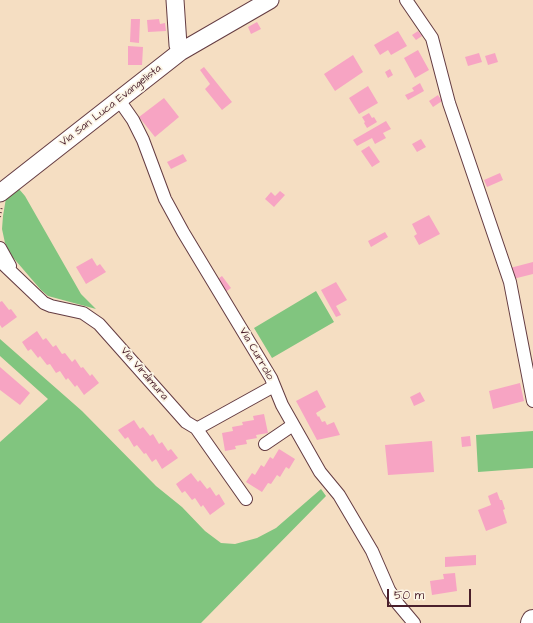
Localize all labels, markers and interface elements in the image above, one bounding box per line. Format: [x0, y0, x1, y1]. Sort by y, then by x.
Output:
street label: Via San Luca Evangelista [58, 62, 164, 150]
street label: Via Currolo [236, 326, 276, 382]
street label: Via Virdimura [117, 345, 171, 403]
scale bar [389, 581, 473, 607]
text: 50 m [394, 587, 424, 604]

